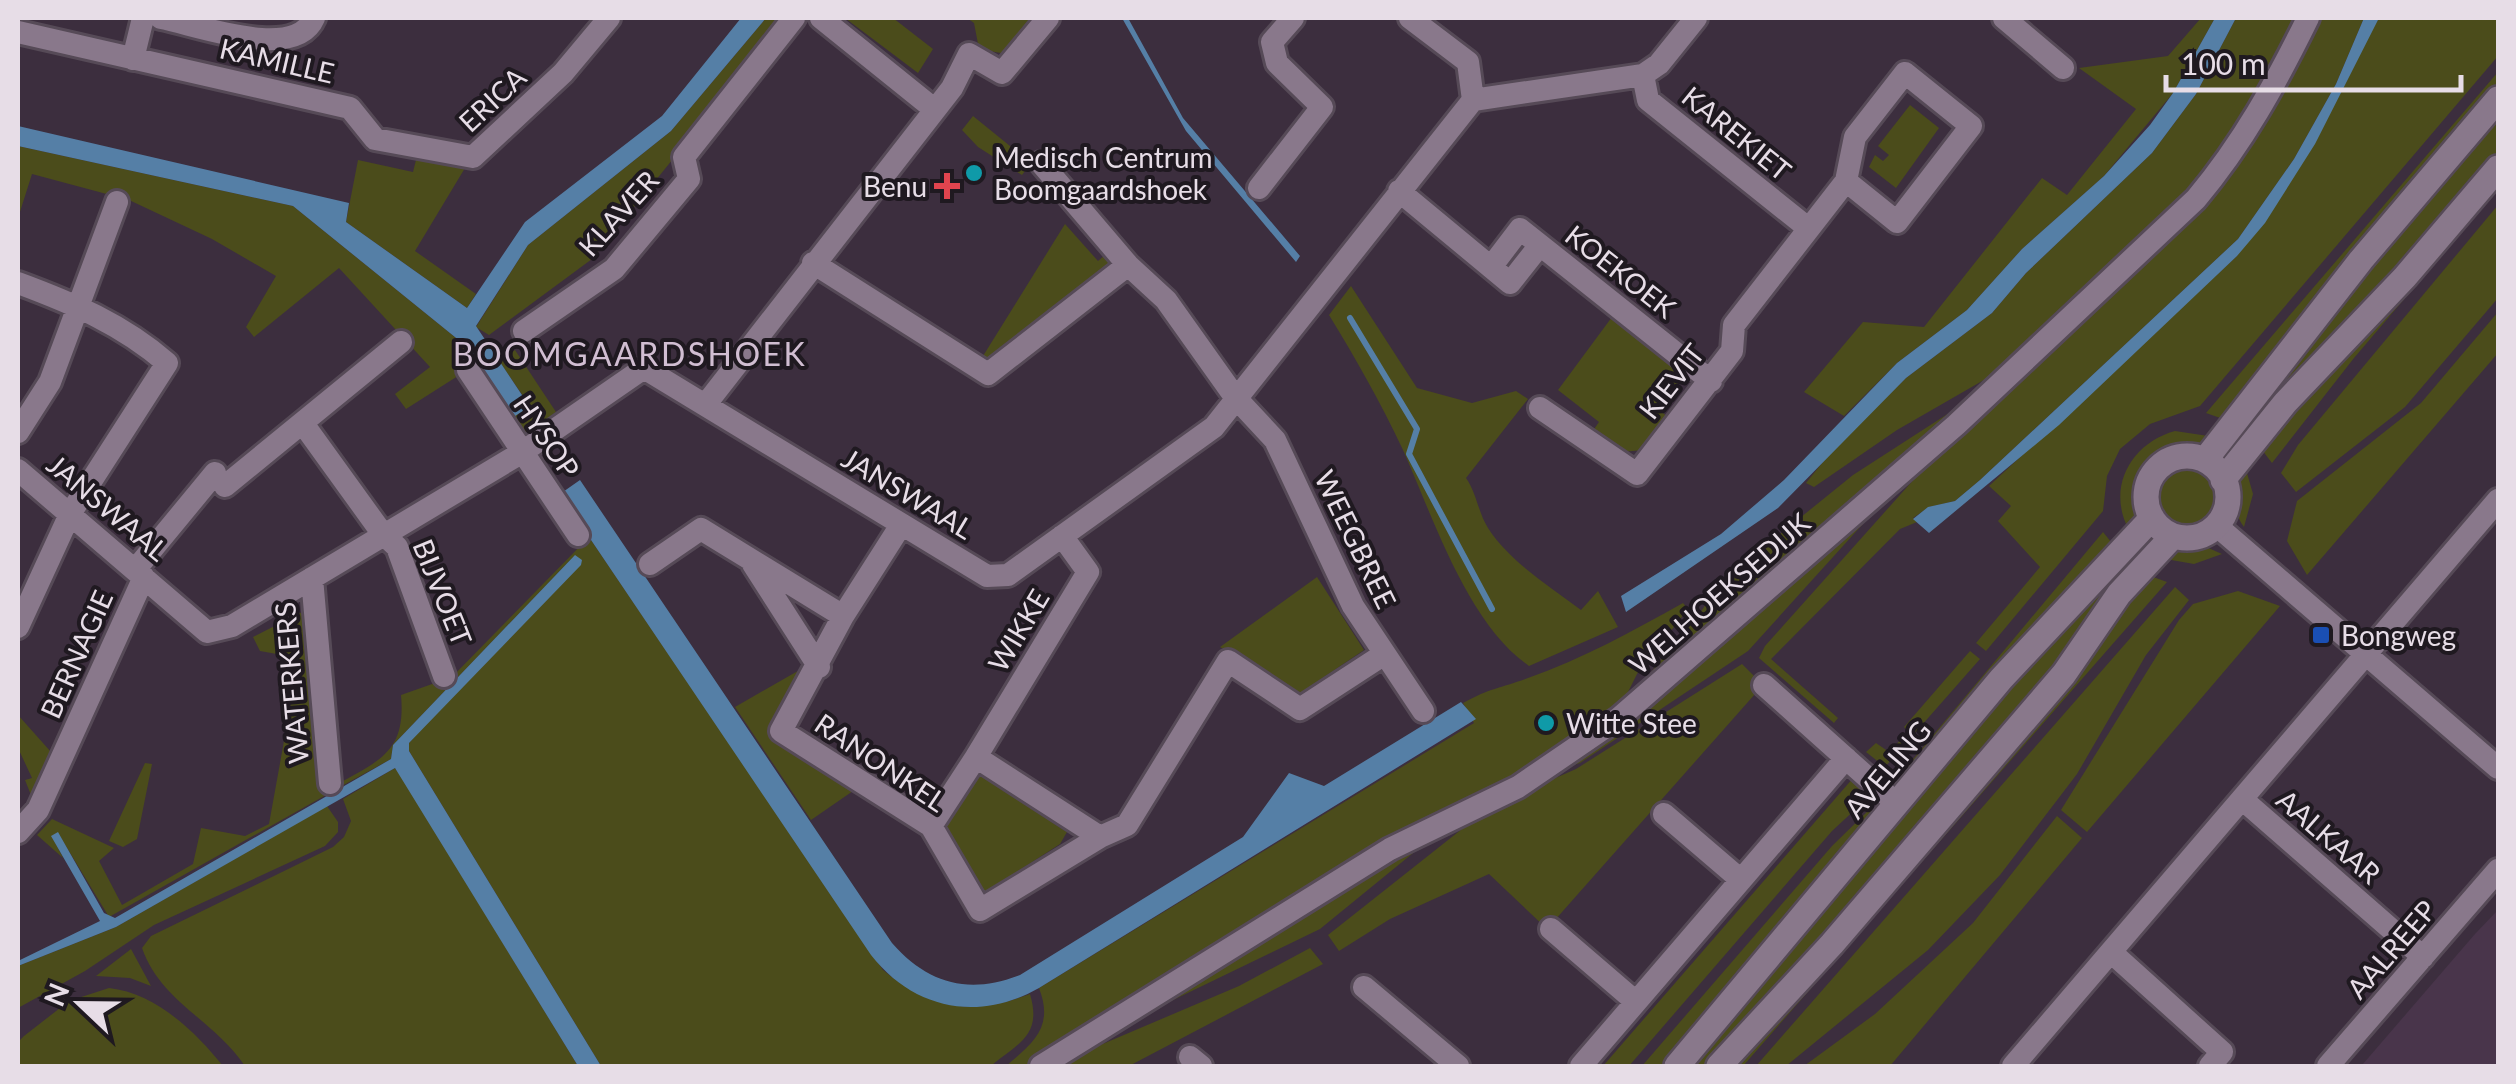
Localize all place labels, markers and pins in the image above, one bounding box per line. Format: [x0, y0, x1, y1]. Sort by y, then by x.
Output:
place label: Medisch Centrum Boomgaardshoek [994, 140, 1213, 206]
marker: Medisch Centrum Boomgaardshoek [963, 162, 985, 184]
place label: Benu [863, 169, 927, 203]
marker: Benu [936, 175, 958, 197]
place label: Bongweg [2341, 618, 2456, 652]
marker: Bongweg [2310, 624, 2332, 646]
place label: Witte Stee [1566, 706, 1697, 740]
marker: Witte Stee [1535, 712, 1557, 734]

